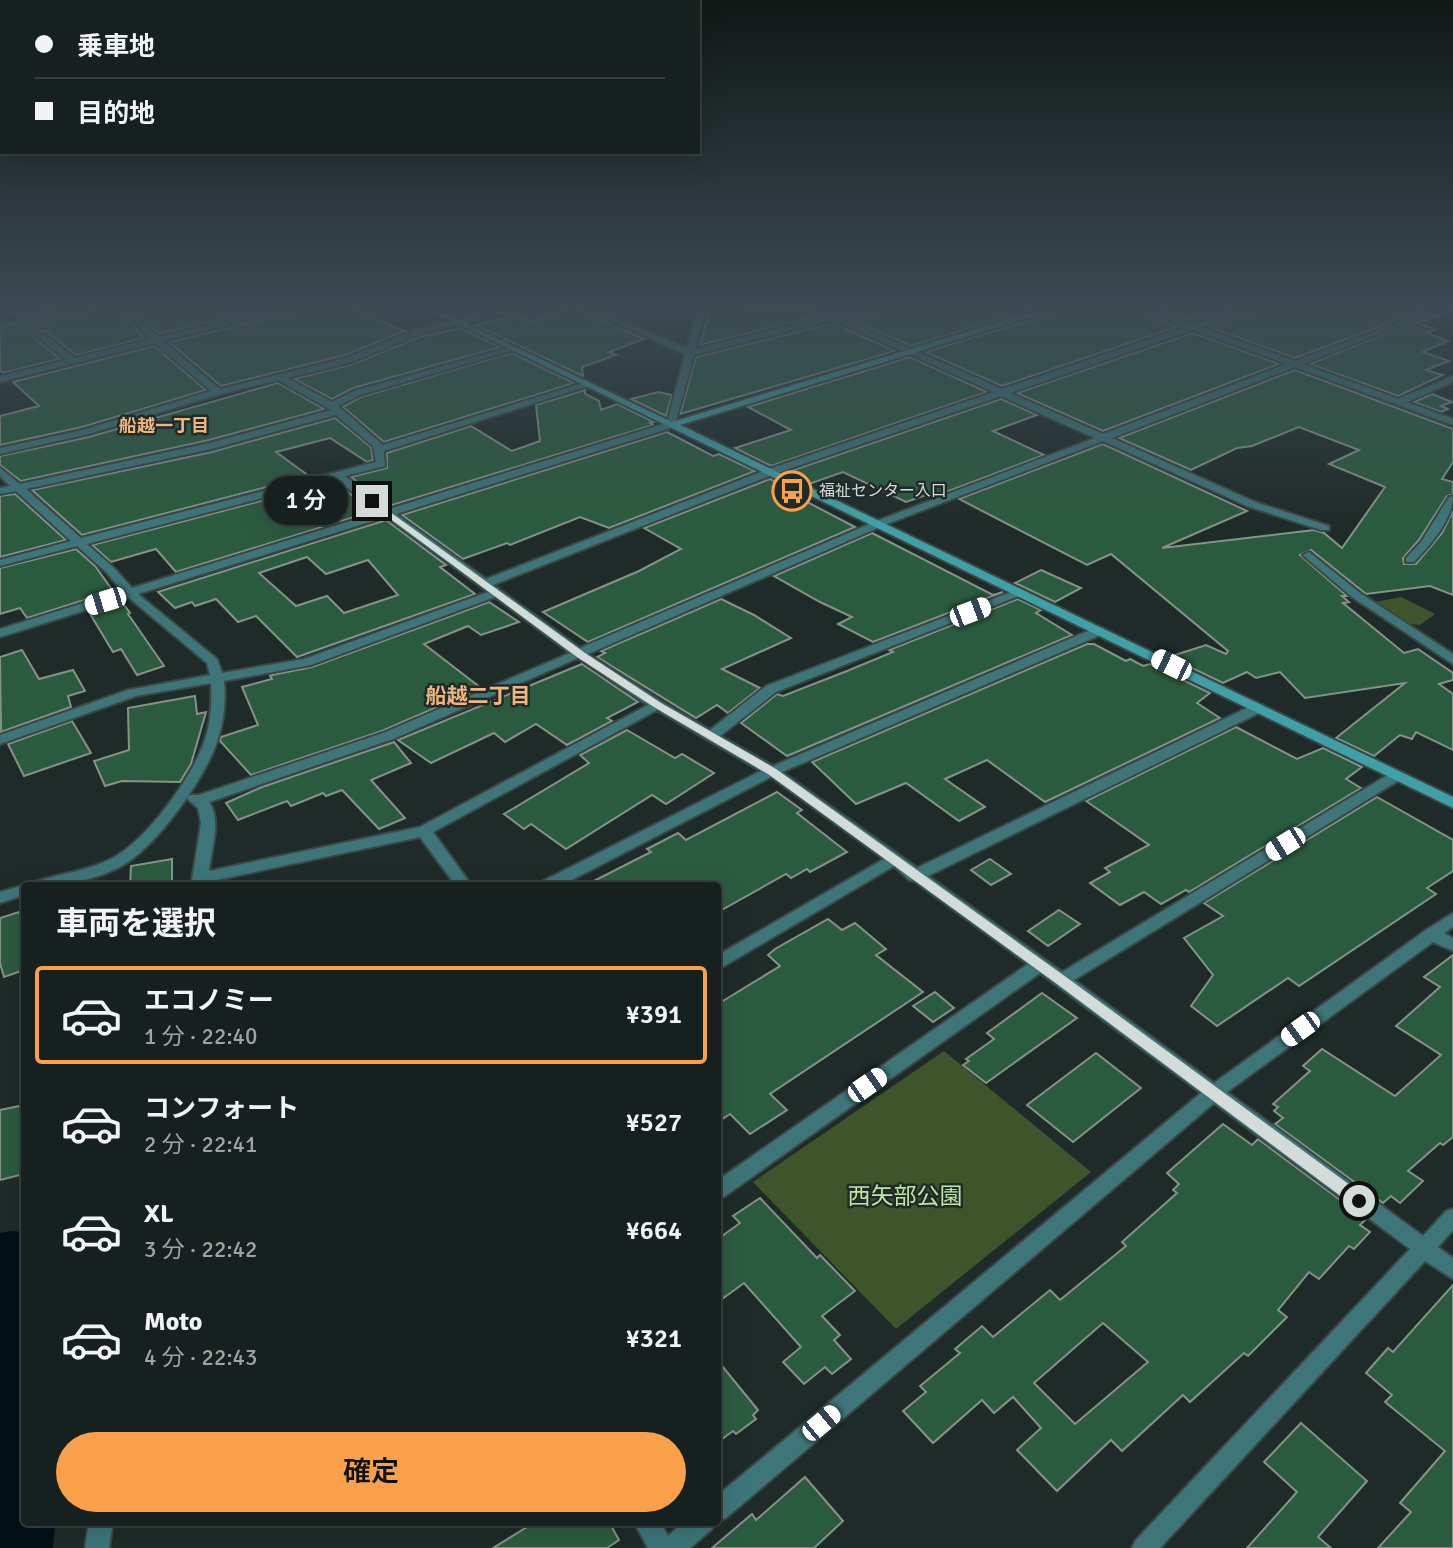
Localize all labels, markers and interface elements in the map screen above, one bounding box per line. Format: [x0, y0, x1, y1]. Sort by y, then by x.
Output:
text: 乗車地 [77, 31, 155, 63]
text: 目的地 [77, 98, 155, 130]
district label: 船越一丁目 [119, 415, 209, 437]
bus stop icon: 福祉センター入口 [771, 470, 813, 512]
callout: 1 分 [264, 476, 348, 526]
place label: 福祉センター入口 [819, 481, 947, 501]
route end [356, 485, 388, 517]
text: 1 分 [286, 486, 326, 515]
car [82, 585, 129, 617]
car [947, 595, 994, 629]
car [1148, 646, 1195, 684]
district label: 船越二丁目 [426, 683, 531, 709]
car [1262, 824, 1309, 864]
text: 車両を選択 [56, 904, 216, 943]
icon: car [60, 984, 123, 1047]
text: エコノミー [144, 985, 274, 1017]
text: ¥391 [626, 999, 682, 1031]
car [1277, 1008, 1324, 1050]
text: 1 分 · 22:40 [144, 1022, 257, 1051]
car [844, 1064, 891, 1106]
icon: car [60, 1092, 123, 1155]
text: コンフォート [144, 1093, 299, 1125]
text: ¥527 [626, 1107, 682, 1139]
text: 2 分 · 22:41 [144, 1130, 257, 1159]
park label: 西矢部公園 [848, 1182, 963, 1211]
route start [1343, 1185, 1375, 1217]
text: XL [144, 1198, 174, 1230]
icon: car [60, 1200, 123, 1263]
text: ¥664 [626, 1215, 682, 1247]
text: 3 分 · 22:42 [144, 1235, 257, 1264]
text: Moto [144, 1306, 202, 1338]
icon: car [60, 1308, 123, 1371]
text: ¥321 [626, 1323, 682, 1355]
text: 4 分 · 22:43 [144, 1343, 257, 1372]
car [799, 1401, 844, 1445]
button: 確定 [56, 1432, 686, 1512]

